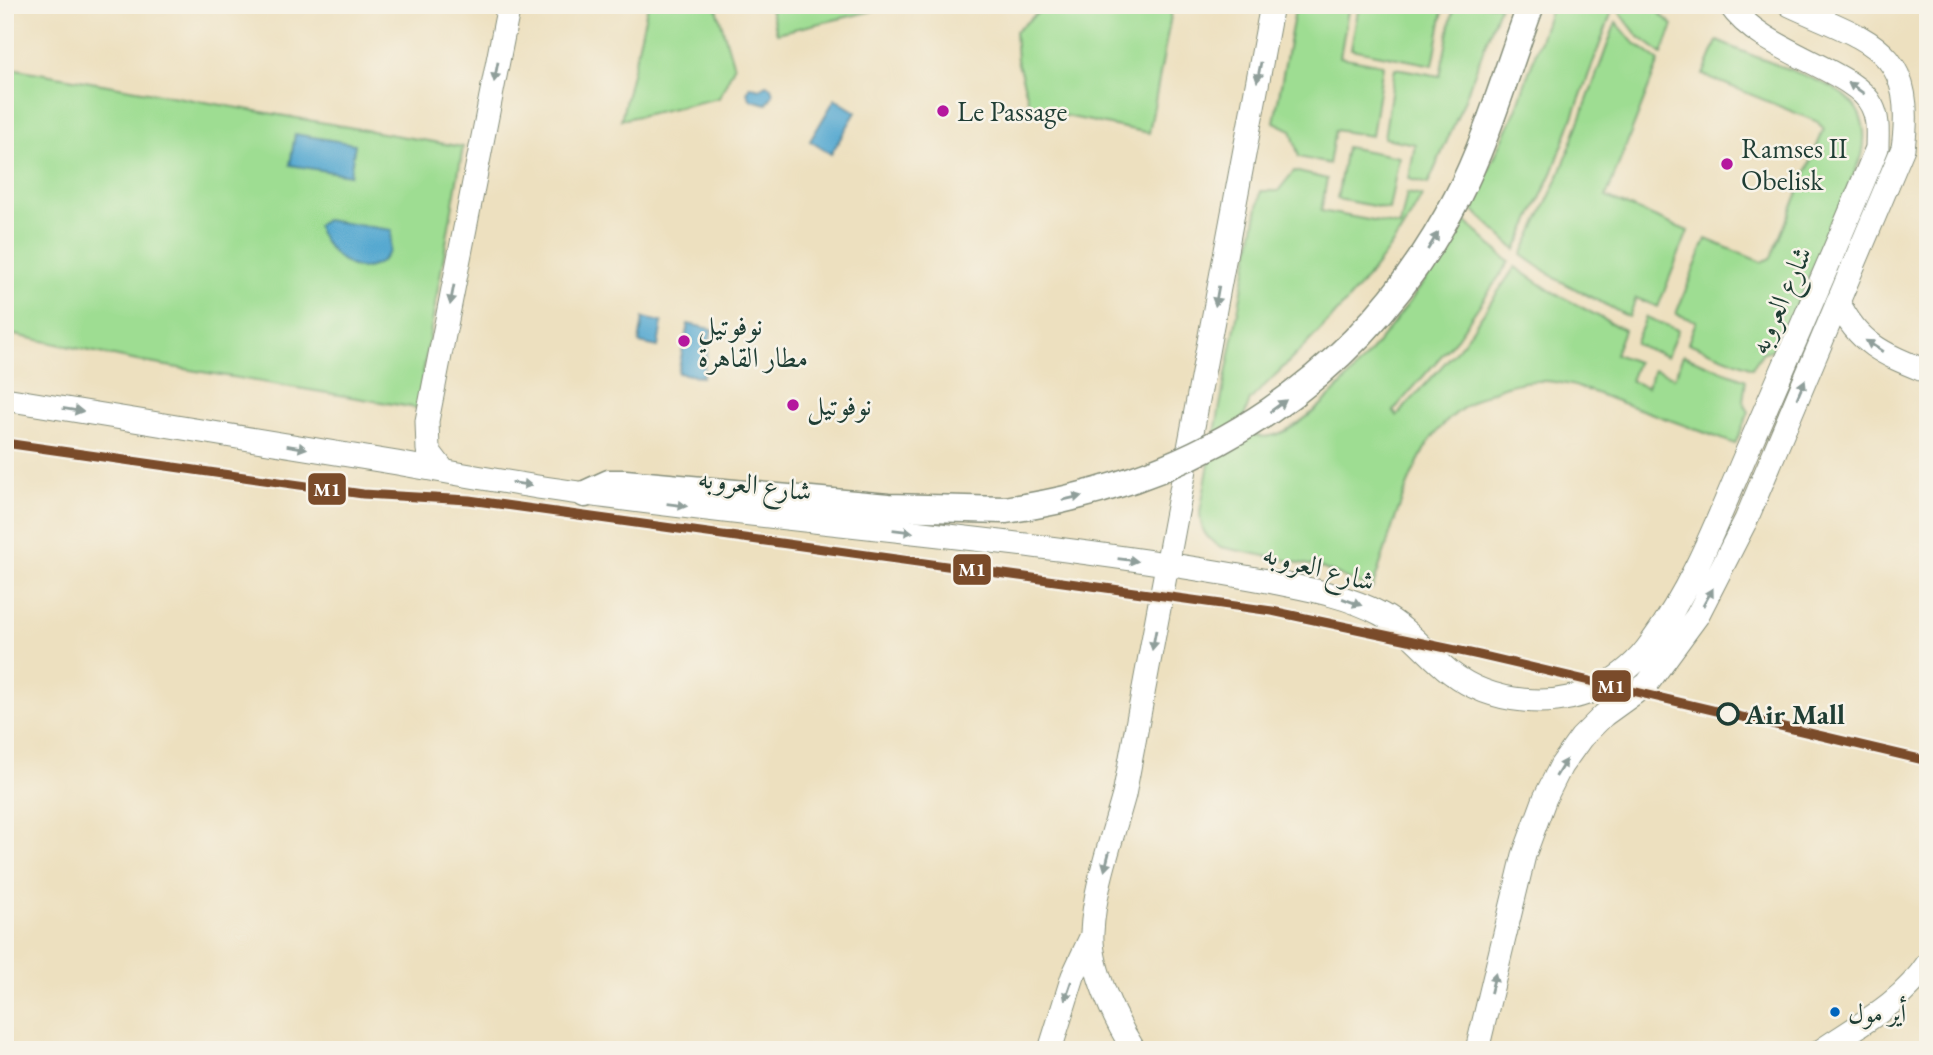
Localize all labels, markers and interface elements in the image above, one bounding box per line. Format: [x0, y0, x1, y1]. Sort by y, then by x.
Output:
one-way arrow [490, 61, 501, 83]
one-way arrow [1254, 61, 1265, 83]
one-way arrow [1847, 81, 1865, 95]
place label: Le Passage [957, 93, 1068, 129]
marker: Le Passage [935, 103, 951, 119]
place label: Ramses II Obelisk [1741, 130, 1848, 198]
marker: Ramses II Obelisk [1719, 156, 1735, 172]
one-way arrow [1426, 231, 1439, 250]
street label: شارع العروبه [1740, 240, 1825, 362]
one-way arrow [446, 284, 457, 306]
one-way arrow [1212, 285, 1223, 307]
place label: نوفوتيل مطار القاهرة [698, 307, 808, 375]
marker: نوفوتيل مطار القاهرة [676, 333, 692, 349]
one-way arrow [1865, 340, 1884, 353]
one-way arrow [1796, 379, 1807, 400]
place label: نوفوتيل [807, 387, 872, 425]
marker: نوفوتيل [785, 397, 801, 413]
one-way arrow [1269, 399, 1287, 413]
one-way arrow [62, 405, 84, 416]
one-way arrow [286, 442, 308, 453]
street label: شارع العروبه [695, 459, 814, 515]
line badge: M1 [307, 472, 347, 506]
text: M1 [313, 477, 341, 502]
one-way arrow [511, 479, 533, 490]
one-way arrow [1061, 492, 1083, 503]
one-way arrow [666, 499, 688, 510]
one-way arrow [892, 525, 914, 536]
street label: شارع العروبه [1257, 535, 1379, 605]
line badge: M1 [952, 553, 992, 586]
one-way arrow [1118, 554, 1140, 565]
text: M1 [958, 557, 986, 582]
one-way arrow [1702, 587, 1714, 607]
one-way arrow [1341, 597, 1362, 608]
one-way arrow [1148, 629, 1159, 651]
line badge: M1 [1591, 669, 1632, 703]
text: M1 [1597, 674, 1625, 699]
place label: Air Mall [1744, 696, 1845, 732]
marker: Air Mall [1717, 703, 1739, 725]
one-way arrow [1555, 758, 1568, 777]
one-way arrow [1101, 850, 1112, 872]
one-way arrow [1488, 972, 1499, 994]
one-way arrow [1062, 981, 1073, 1002]
place label: أير مول [1848, 996, 1906, 1030]
marker: أير مول [1828, 1005, 1842, 1019]

